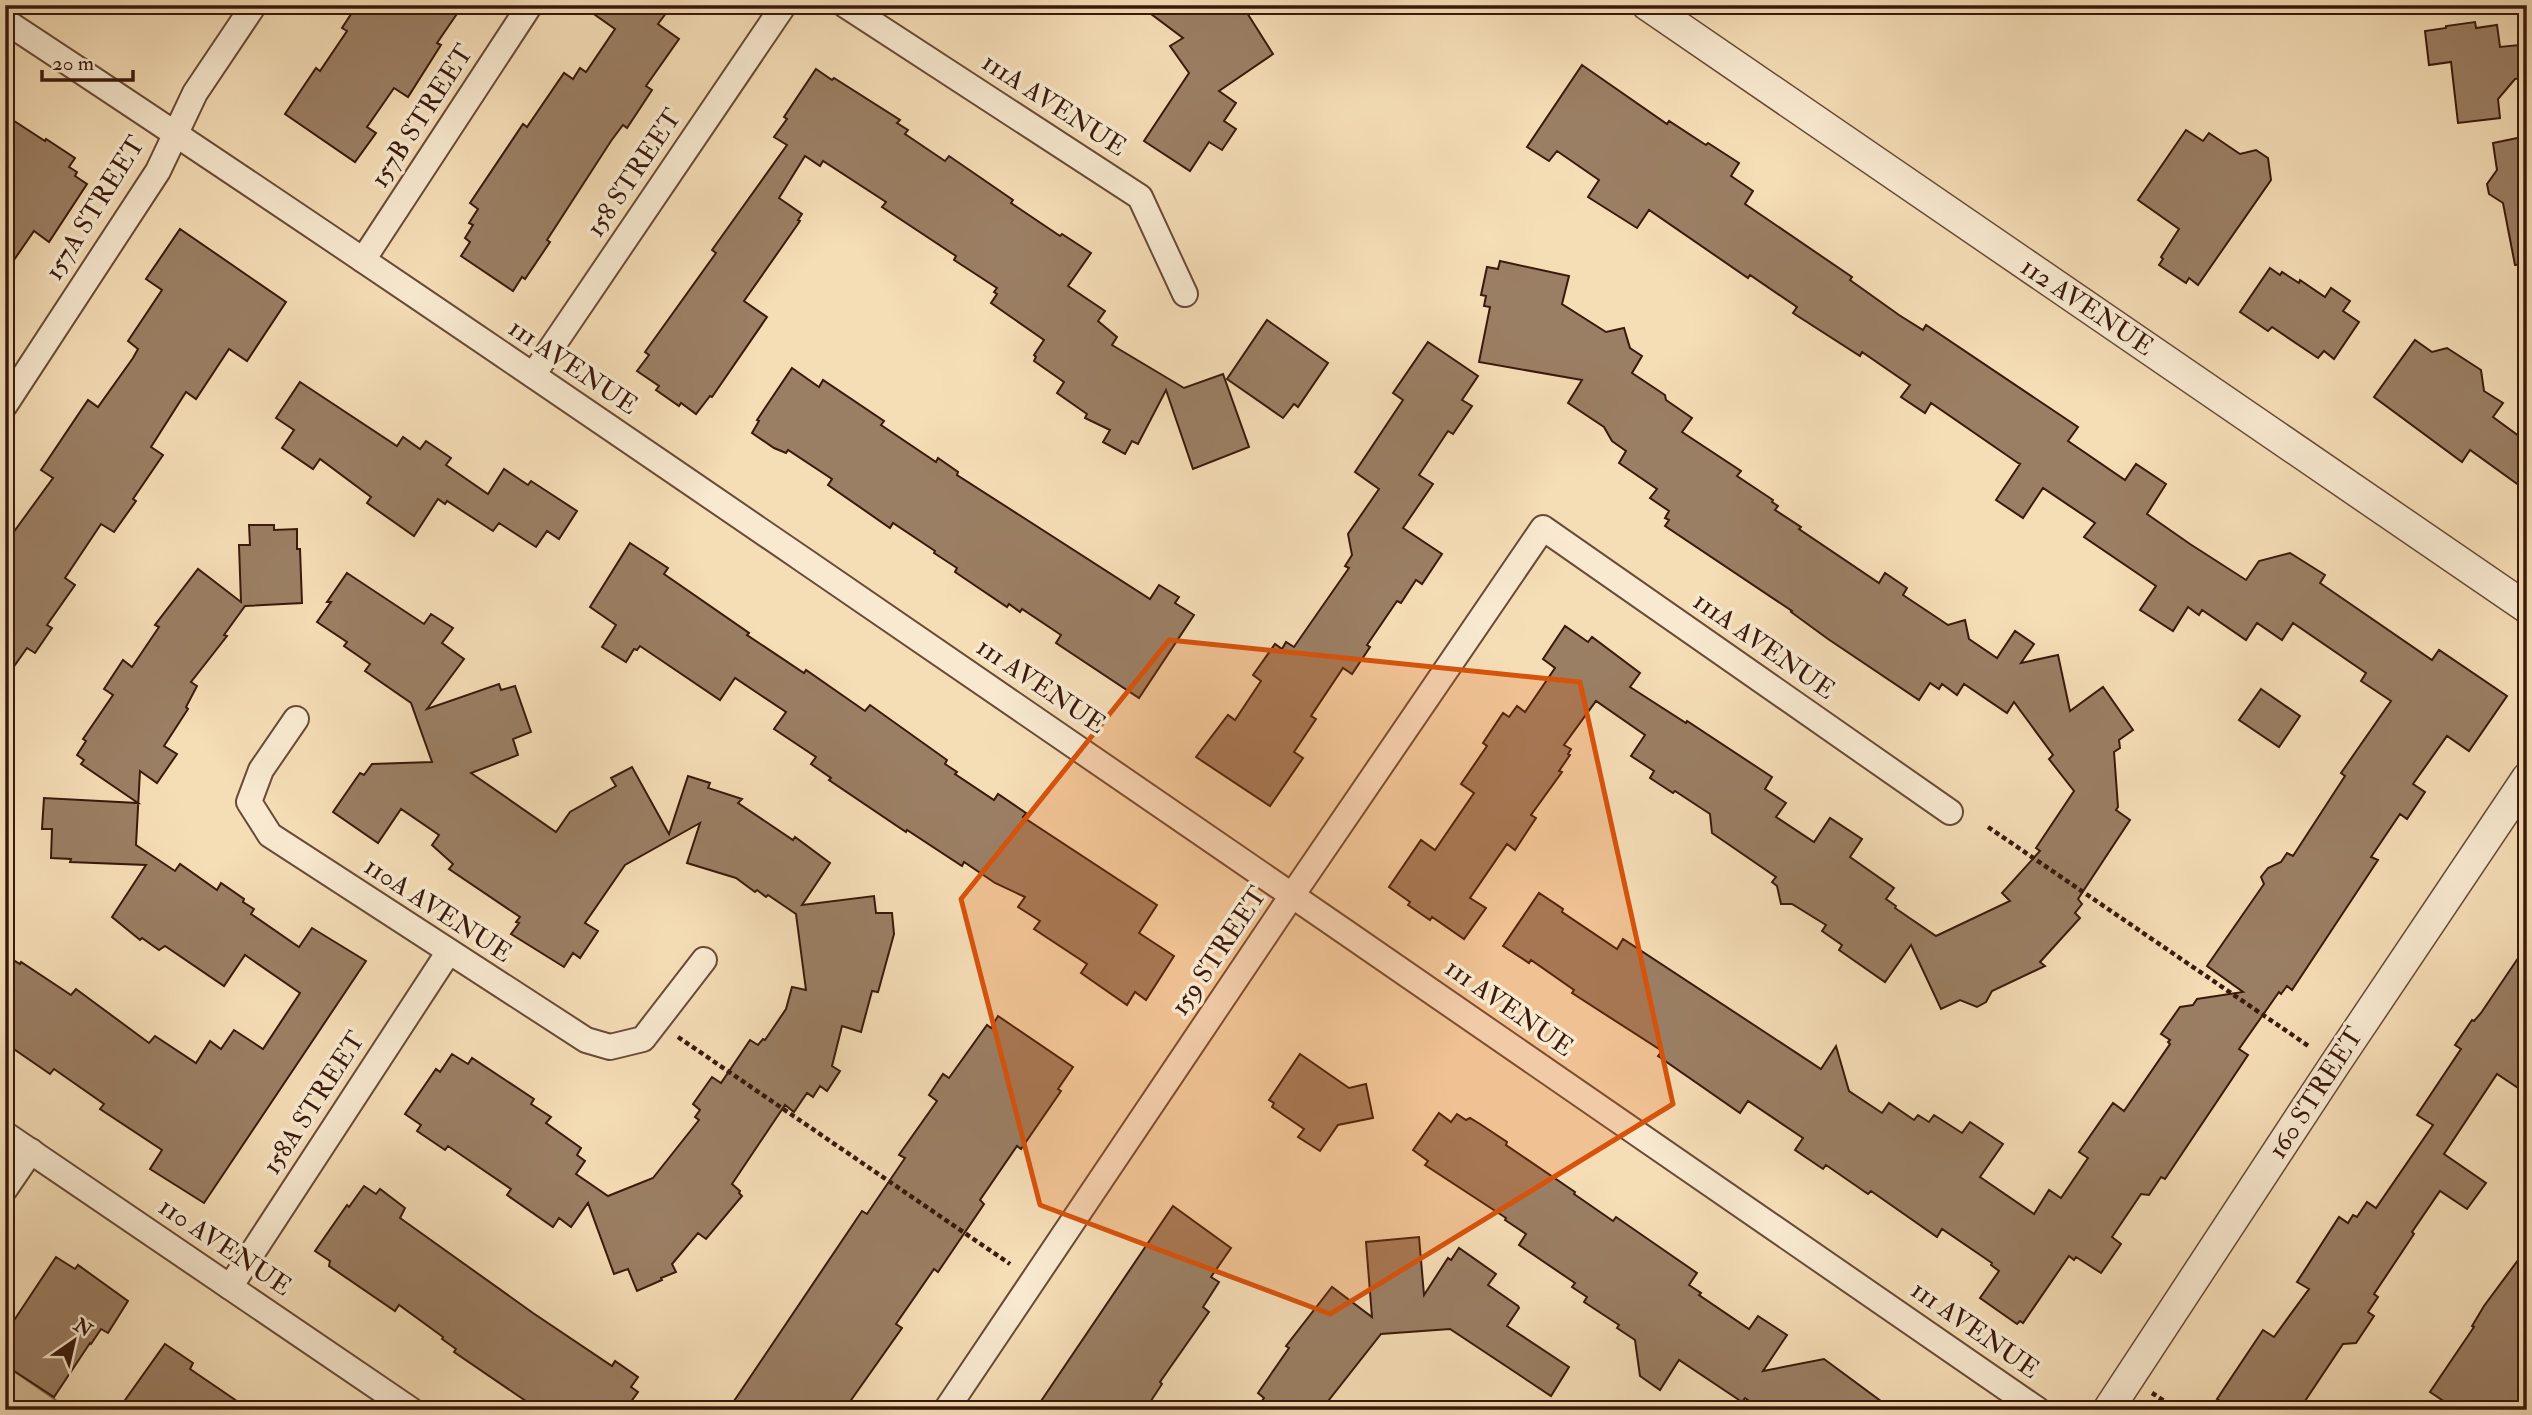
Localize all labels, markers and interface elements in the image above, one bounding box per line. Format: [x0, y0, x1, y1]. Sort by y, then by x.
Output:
scale bar [42, 38, 133, 82]
street label: 157B STREET [364, 38, 480, 194]
street label: 111A AVENUE [976, 46, 1132, 164]
text: 20 m [52, 50, 94, 77]
street label: 158 STREET [580, 103, 688, 243]
street label: 157A STREET [38, 130, 152, 286]
street label: 112 AVENUE [2015, 251, 2159, 363]
street label: 111 AVENUE [502, 312, 644, 422]
street label: 111A AVENUE [1687, 585, 1841, 707]
street label: 111 AVENUE [970, 631, 1112, 741]
street label: 110A AVENUE [358, 850, 518, 970]
street label: 159 STREET [1164, 880, 1274, 1022]
street label: 111 AVENUE [1439, 952, 1579, 1064]
street label: 160 STREET [2262, 1021, 2370, 1165]
street label: 158A STREET [256, 1026, 372, 1180]
street label: 110 AVENUE [153, 1191, 297, 1303]
street label: 111 AVENUE [1905, 1274, 2045, 1386]
north arrow [38, 1306, 108, 1376]
text: N [68, 1312, 98, 1343]

